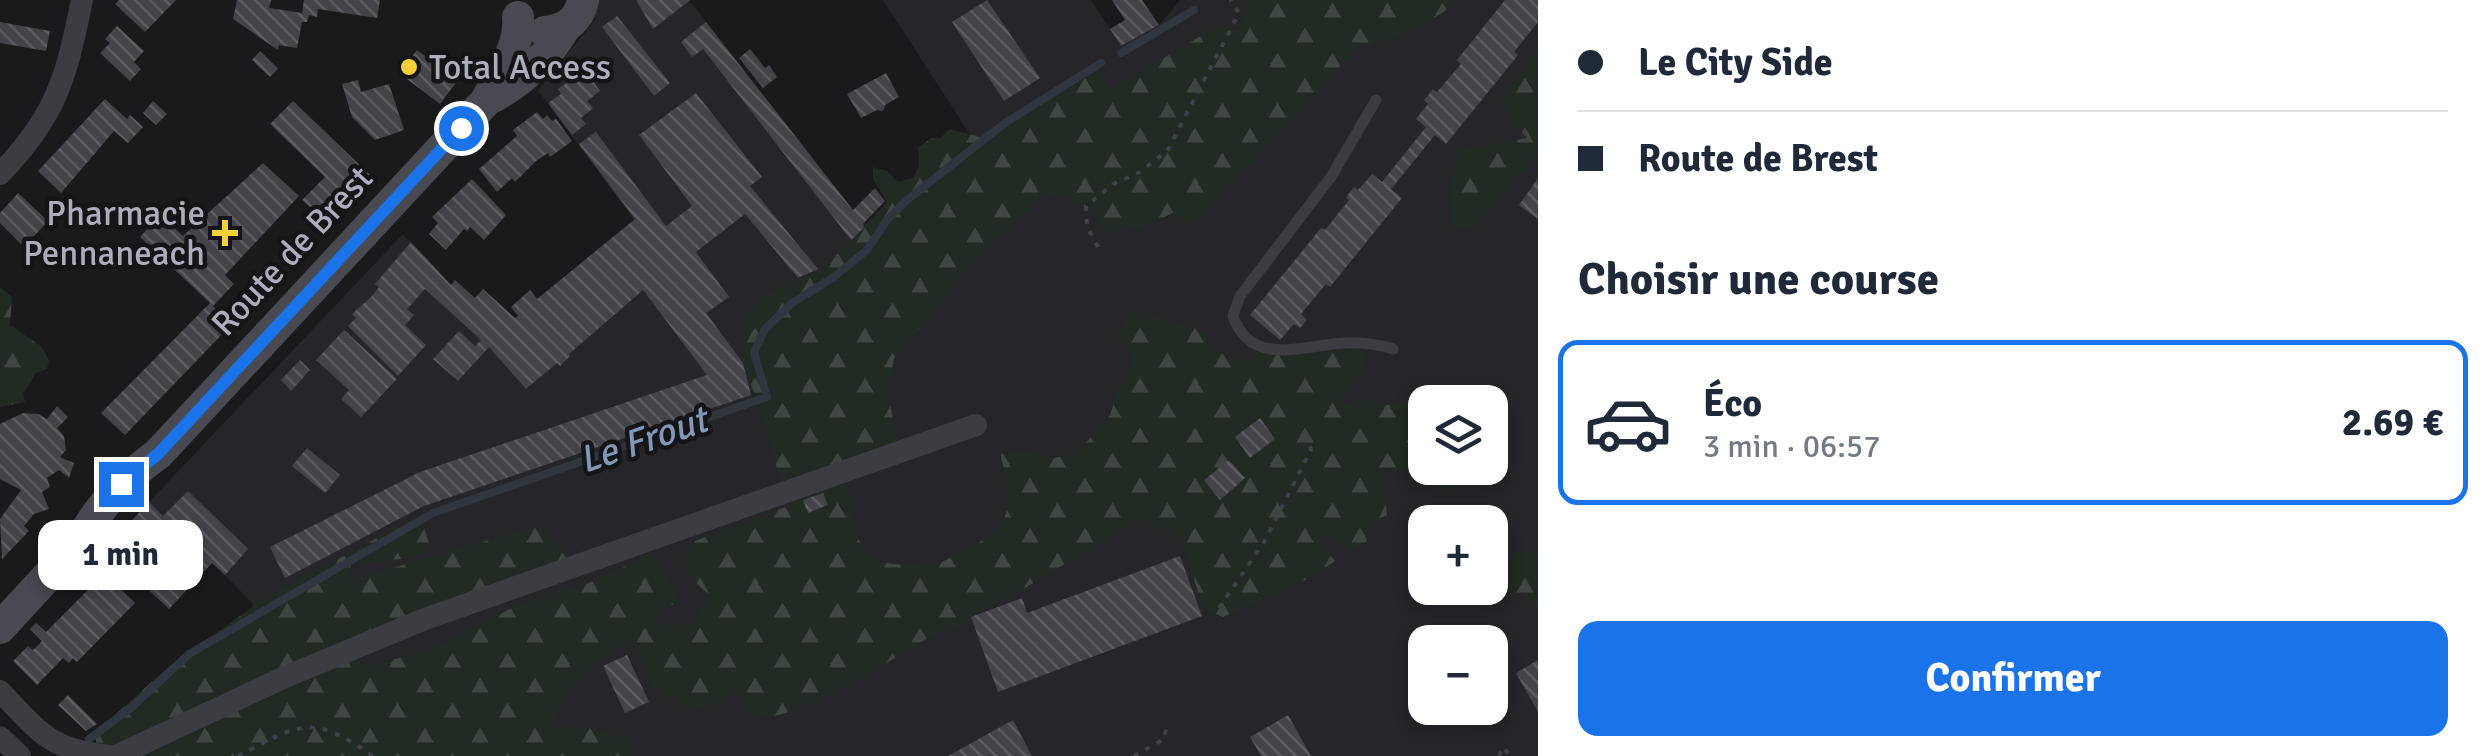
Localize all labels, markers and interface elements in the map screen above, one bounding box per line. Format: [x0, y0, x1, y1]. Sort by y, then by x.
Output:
text: Le City Side [1638, 39, 1833, 86]
place label: Total Access [429, 46, 611, 89]
marker: Total Access [398, 56, 420, 78]
route start [439, 106, 484, 151]
text: Route de Brest [1638, 135, 1878, 182]
street label: Route de Brest [202, 157, 382, 345]
place label: Pharmacie Pennaneach [23, 192, 205, 275]
marker: Pharmacie Pennaneach [214, 222, 236, 244]
text: Choisir une course [1578, 252, 1939, 307]
icon: car [1583, 378, 1673, 468]
text: Éco [1703, 380, 1762, 427]
map controls [1408, 385, 1508, 725]
button: layers [1408, 385, 1508, 485]
water label: Le Frout [573, 395, 717, 484]
text: 2.69 € [2342, 399, 2443, 446]
text: 3 min · 06:57 [1703, 427, 1881, 466]
route end [99, 462, 144, 507]
button: + [1408, 505, 1508, 605]
callout: 1 min [38, 519, 204, 589]
text: 1 min [82, 535, 159, 574]
button: Confirmer [1578, 621, 2448, 736]
button: − [1408, 625, 1508, 725]

